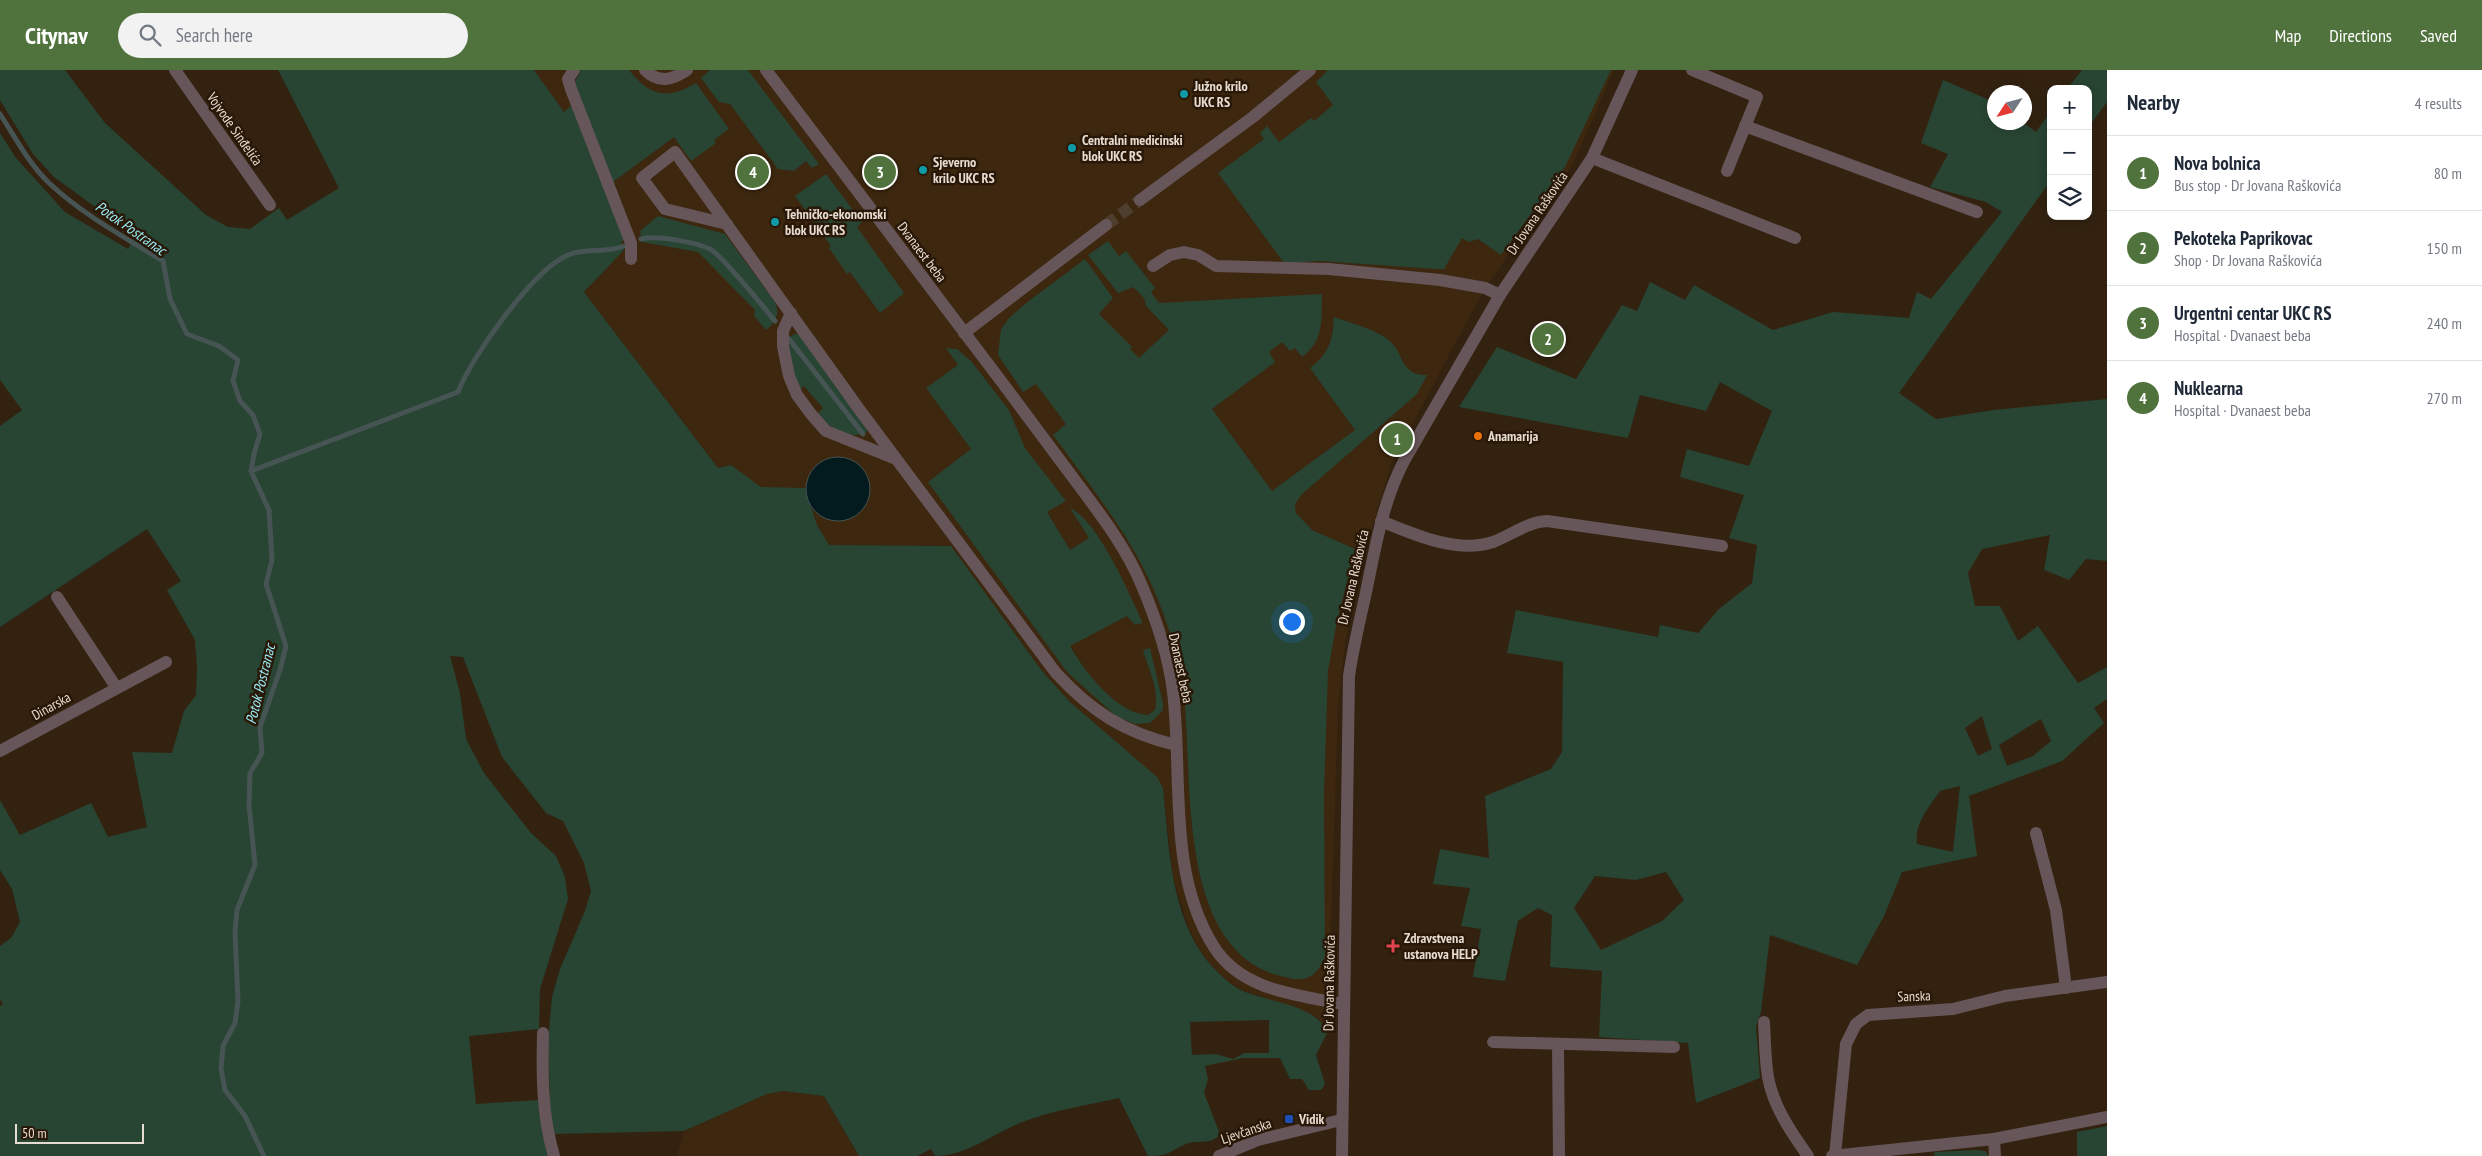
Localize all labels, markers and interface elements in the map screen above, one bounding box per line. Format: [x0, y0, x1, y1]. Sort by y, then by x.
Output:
search box [118, 13, 468, 58]
text: Citynav [25, 20, 88, 51]
icon: search [136, 21, 164, 49]
text: Search here [176, 23, 253, 47]
text: Map [2275, 24, 2301, 47]
text: Directions [2329, 24, 2392, 47]
text: Saved [2420, 24, 2457, 47]
place label: Južno krilo UKC RS [1193, 77, 1248, 111]
north arrow [1987, 85, 2032, 130]
map controls [2047, 85, 2092, 220]
button: + [2047, 85, 2092, 130]
street label: Vojvode Sinđelića [203, 88, 267, 169]
marker: Južno krilo UKC RS [1178, 88, 1190, 100]
text: Nearby [2127, 89, 2180, 116]
text: 4 results [2415, 93, 2462, 113]
button: − [2047, 130, 2092, 175]
place label: Centralni medicinski blok UKC RS [1082, 131, 1183, 165]
marker: Centralni medicinski blok UKC RS [1066, 142, 1078, 154]
text: Nova bolnica [2174, 151, 2261, 175]
pin: 4 [737, 153, 769, 191]
pin: 3 [864, 153, 896, 191]
place label: Sjeverno krilo UKC RS [933, 153, 995, 187]
text: 1 [2139, 163, 2147, 183]
text: 80 m [2434, 163, 2462, 183]
marker: Sjeverno krilo UKC RS [917, 164, 929, 176]
street label: Dr Jovana Raškovića [1503, 168, 1571, 258]
button: layers [2047, 175, 2092, 220]
text: Bus stop · Dr Jovana Raškovića [2174, 175, 2341, 195]
water label: Potok Postranac [92, 197, 171, 260]
place label: Tehničko-ekonomski blok UKC RS [785, 205, 886, 239]
marker: Tehničko-ekonomski blok UKC RS [769, 216, 781, 228]
street label: Dvanaest beba [893, 218, 951, 286]
text: Pekoteka Paprikovac [2174, 226, 2313, 250]
text: 2 [2139, 238, 2147, 258]
text: 150 m [2427, 238, 2462, 258]
text: Shop · Dr Jovana Raškovića [2174, 250, 2322, 270]
text: Urgentni centar UKC RS [2174, 301, 2332, 325]
text: 3 [2139, 313, 2147, 333]
text: 240 m [2427, 313, 2462, 333]
pin: 2 [1532, 320, 1564, 358]
text: Hospital · Dvanaest beba [2174, 325, 2311, 345]
text: Nuklearna [2174, 376, 2243, 400]
text: 4 [2139, 388, 2147, 408]
text: 270 m [2427, 388, 2462, 408]
text: Hospital · Dvanaest beba [2174, 400, 2311, 420]
pin: 1 [1381, 420, 1413, 458]
place label: Anamarija [1487, 427, 1539, 445]
marker: Anamarija [1472, 430, 1484, 442]
street label: Dr Jovana Raškovića [1333, 528, 1373, 626]
your location [1279, 609, 1305, 635]
street label: Dvanaest beba [1165, 631, 1197, 705]
water label: Potok Postranac [241, 640, 280, 726]
street label: Dinarska [28, 688, 74, 724]
place label: Zdravstvena ustanova HELP [1404, 929, 1478, 963]
street label: Dr Jovana Raškovića [1319, 935, 1339, 1031]
marker: Zdravstvena ustanova HELP [1386, 939, 1400, 953]
street label: Sanska [1897, 986, 1931, 1006]
place label: Vidik [1298, 1110, 1325, 1128]
marker: Vidik [1283, 1113, 1295, 1125]
street label: Ljevčanska [1218, 1114, 1274, 1148]
scale bar [15, 1121, 144, 1144]
text: 50 m [22, 1124, 47, 1142]

